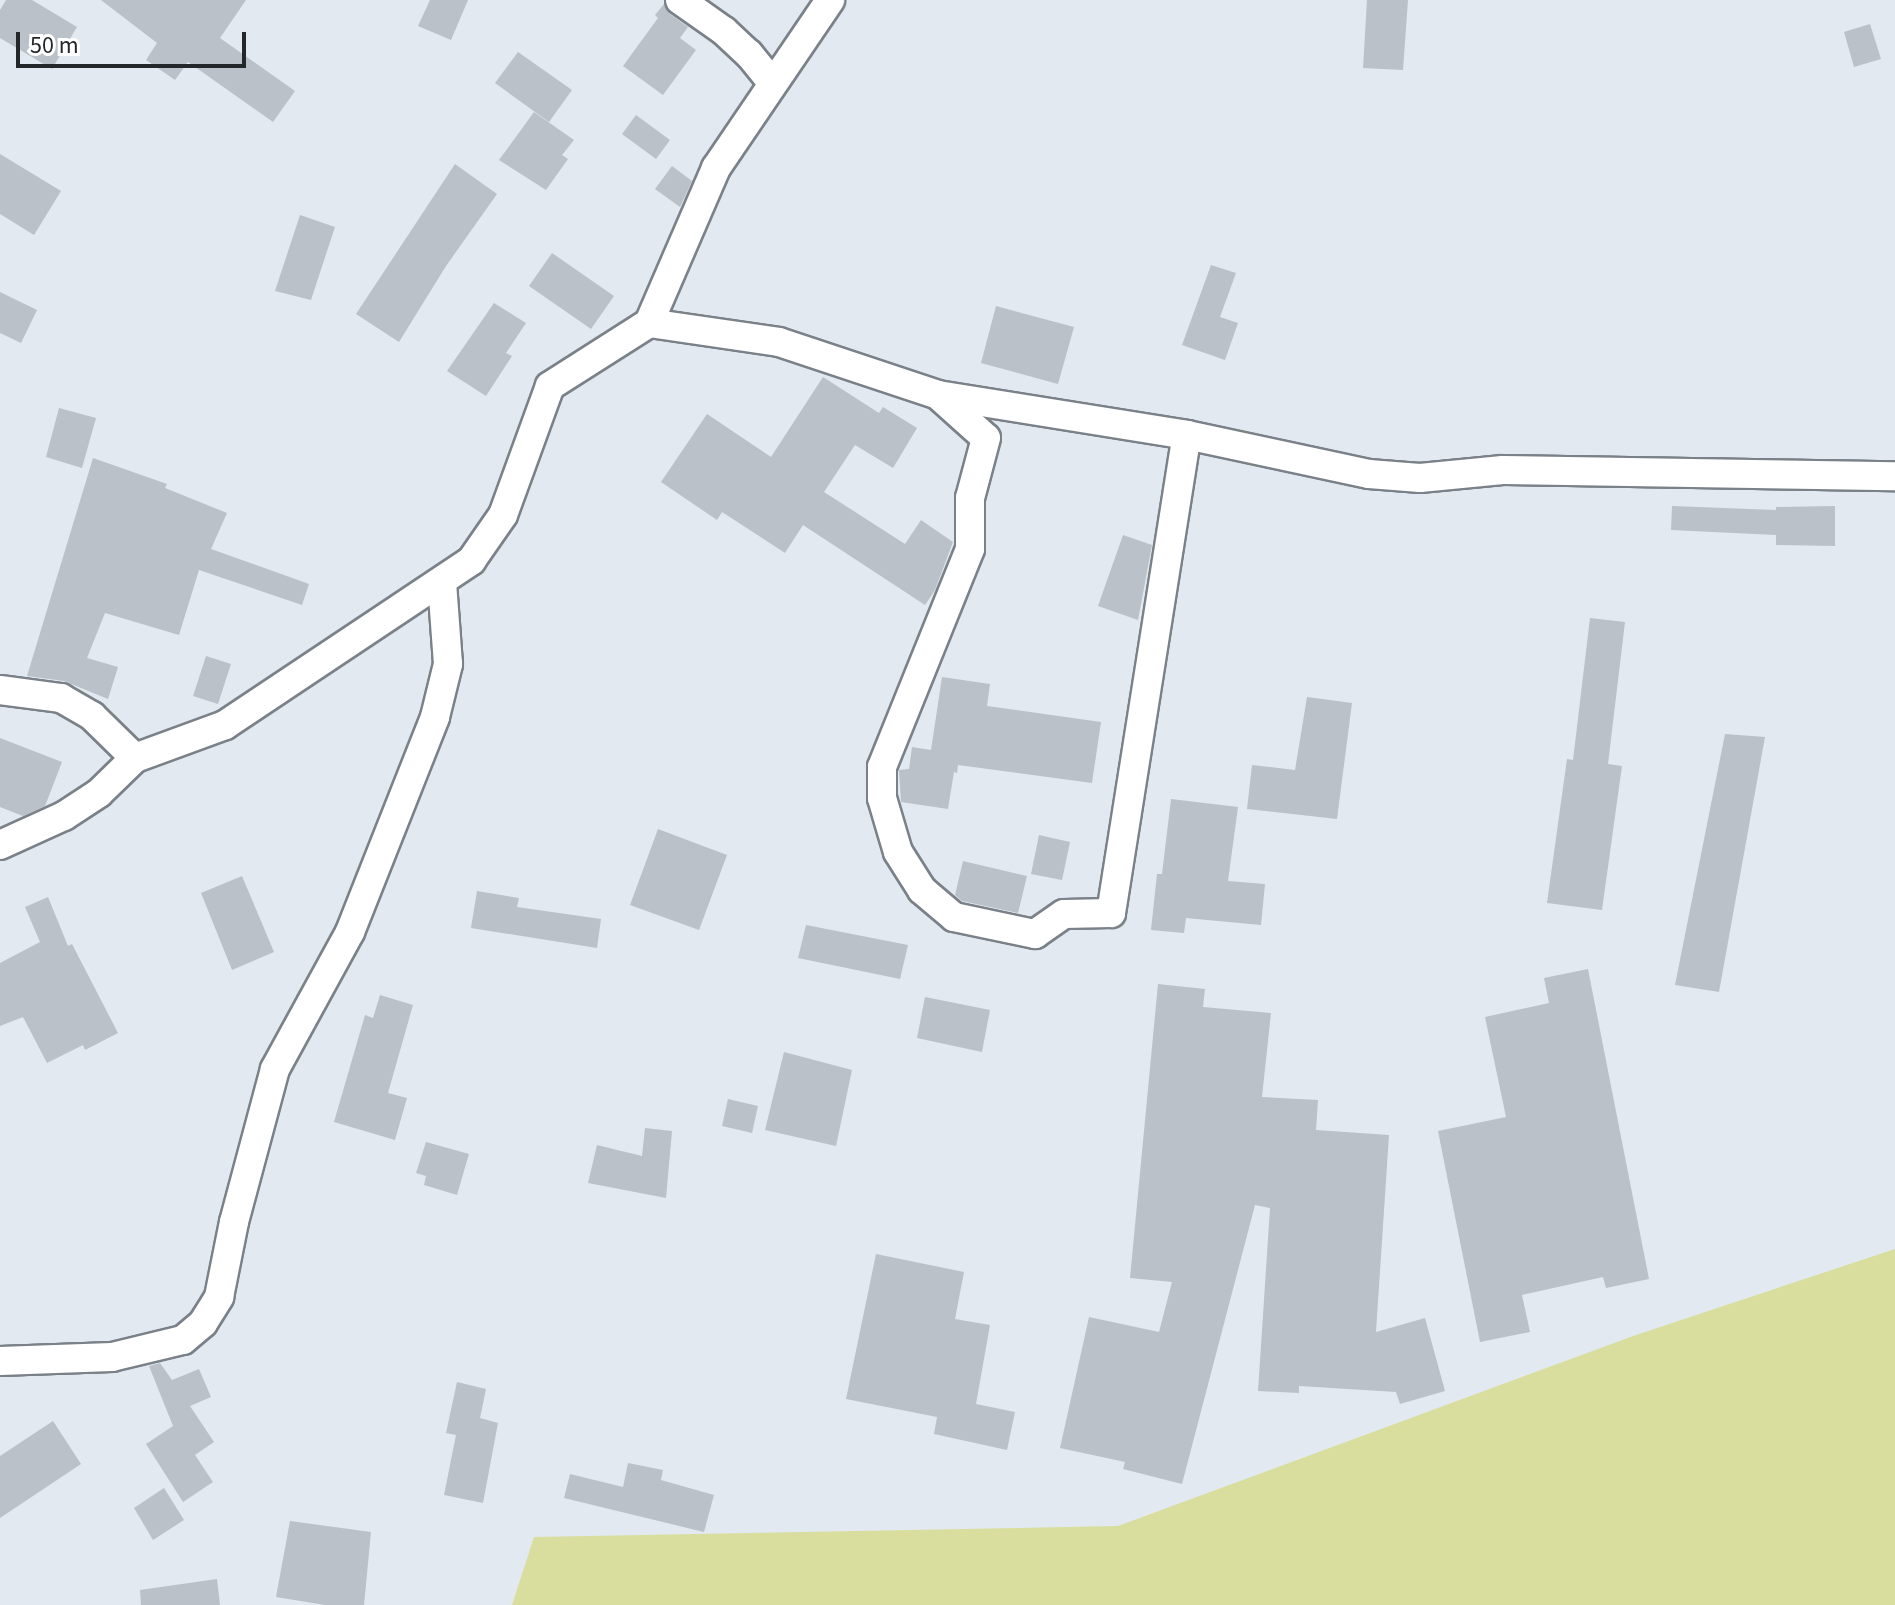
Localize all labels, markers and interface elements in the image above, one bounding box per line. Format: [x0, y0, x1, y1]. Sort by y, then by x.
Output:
scale bar [20, 16, 250, 66]
text: 50 m [30, 28, 79, 63]

